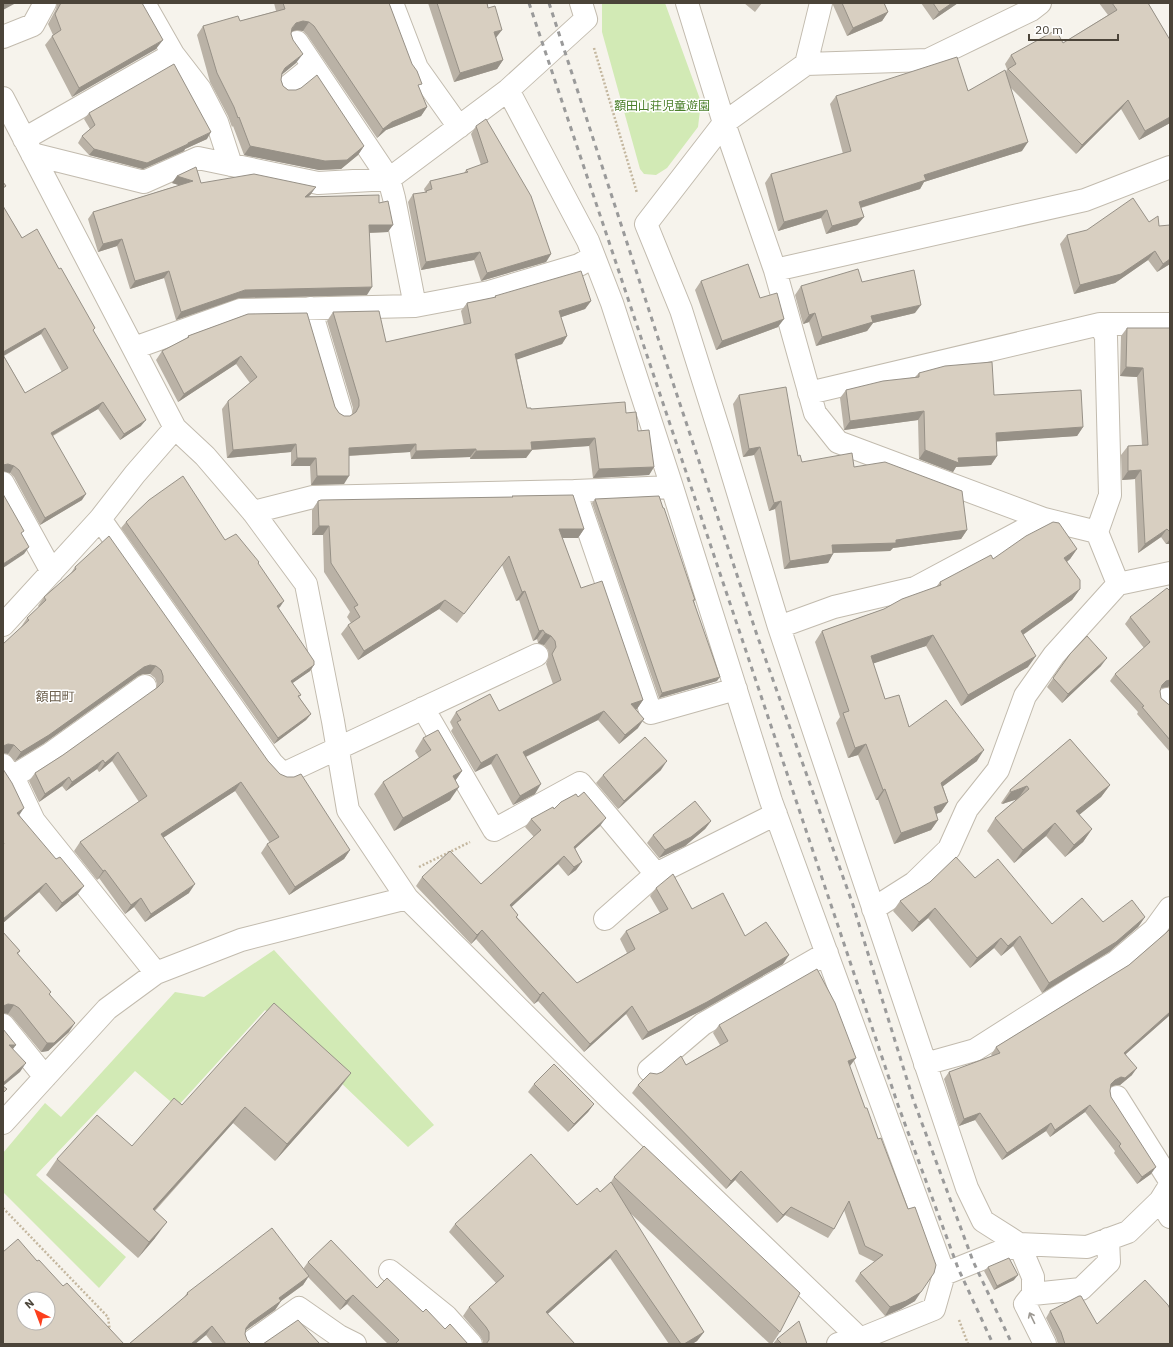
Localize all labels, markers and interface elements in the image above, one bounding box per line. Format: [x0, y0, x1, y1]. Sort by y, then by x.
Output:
scale bar [1029, 16, 1118, 42]
text: 20 m [1035, 22, 1063, 37]
park label: 額田山荘児童遊園 [614, 98, 710, 113]
district label: 額田町 [35, 688, 75, 705]
north arrow [16, 1291, 56, 1331]
text: N [22, 1296, 37, 1311]
one-way arrow [1028, 1313, 1035, 1325]

